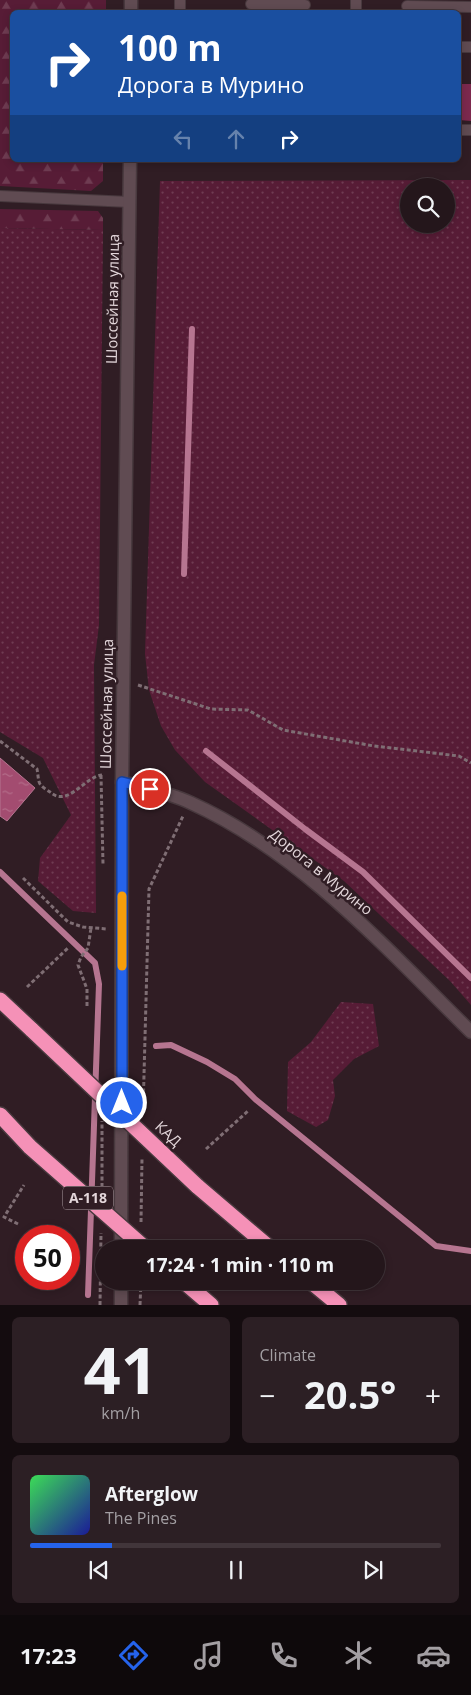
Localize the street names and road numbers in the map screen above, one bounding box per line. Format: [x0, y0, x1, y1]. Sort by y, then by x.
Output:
street label: Шоссейная улица [101, 234, 123, 364]
street label: Шоссейная улица [95, 639, 117, 769]
street label: Дорога в Мурино [266, 824, 377, 919]
street label: КАД [151, 1116, 186, 1150]
road number: А-118 [63, 1186, 113, 1210]

